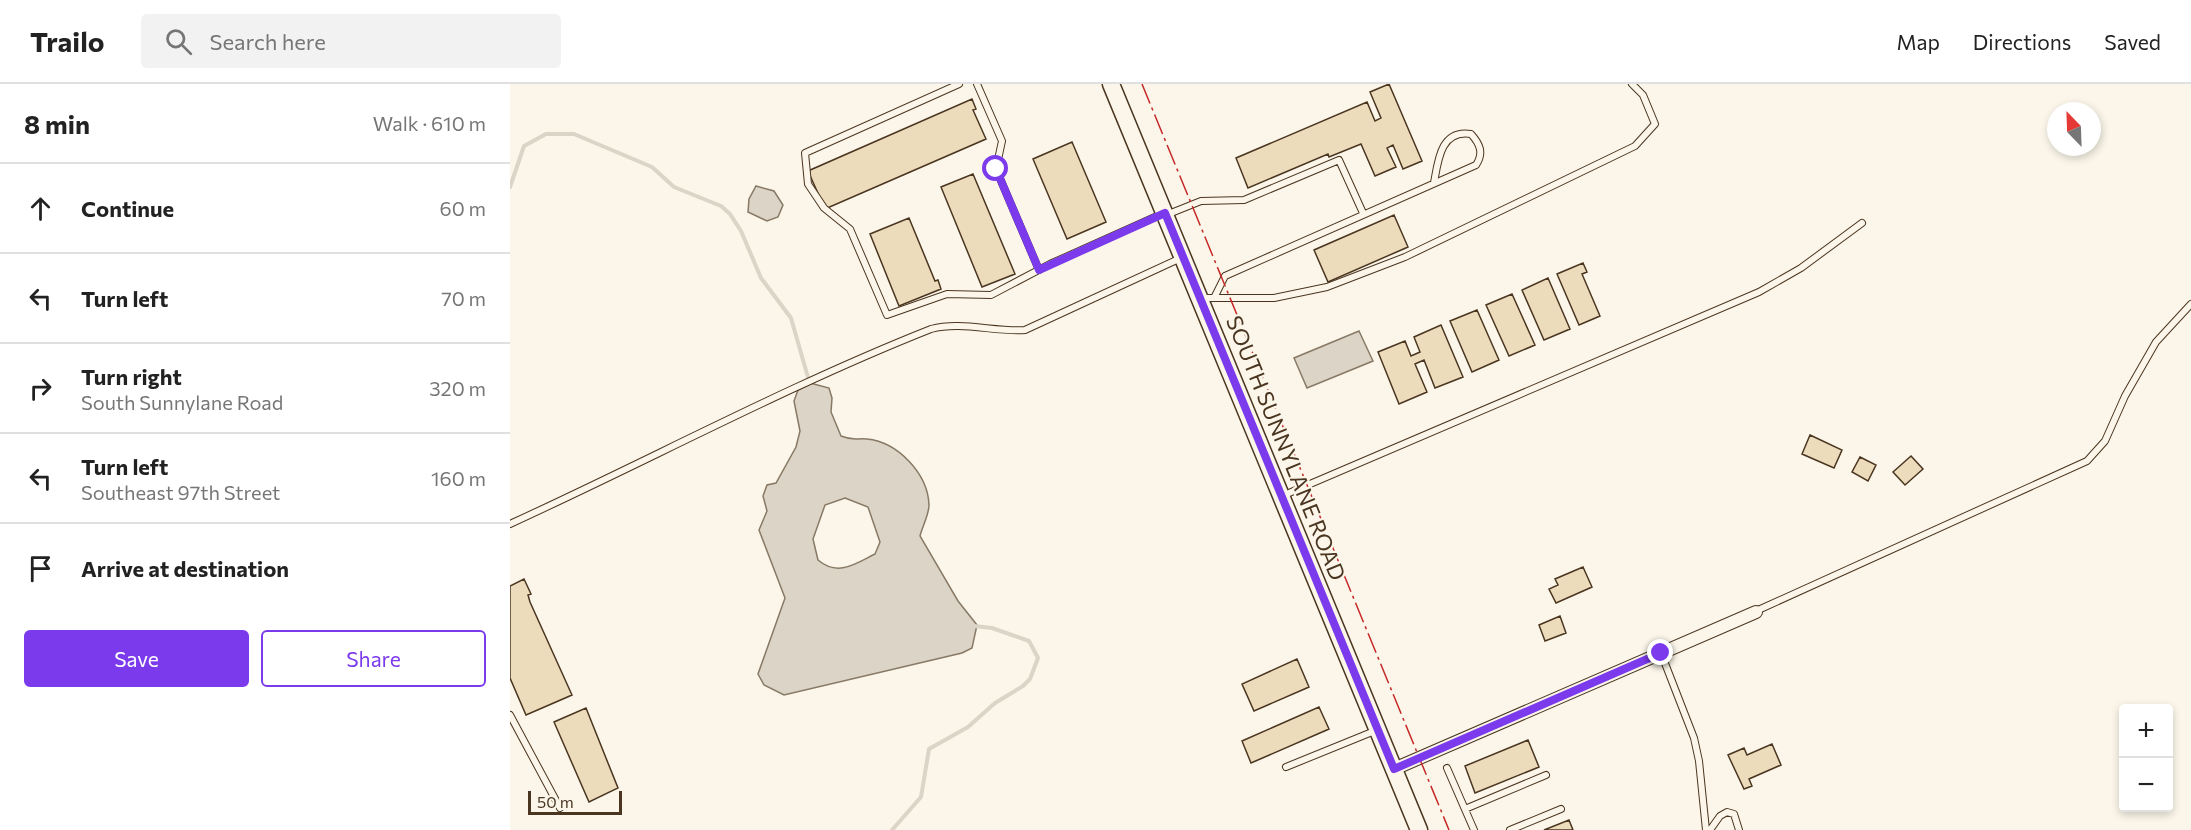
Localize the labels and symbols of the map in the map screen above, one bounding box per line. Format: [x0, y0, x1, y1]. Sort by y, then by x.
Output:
north arrow [2047, 102, 2101, 156]
route start [982, 155, 1008, 181]
street label: SOUTH SUNNYLANE ROAD [1221, 312, 1352, 584]
route end [1647, 639, 1673, 665]
scale bar [528, 788, 622, 816]

